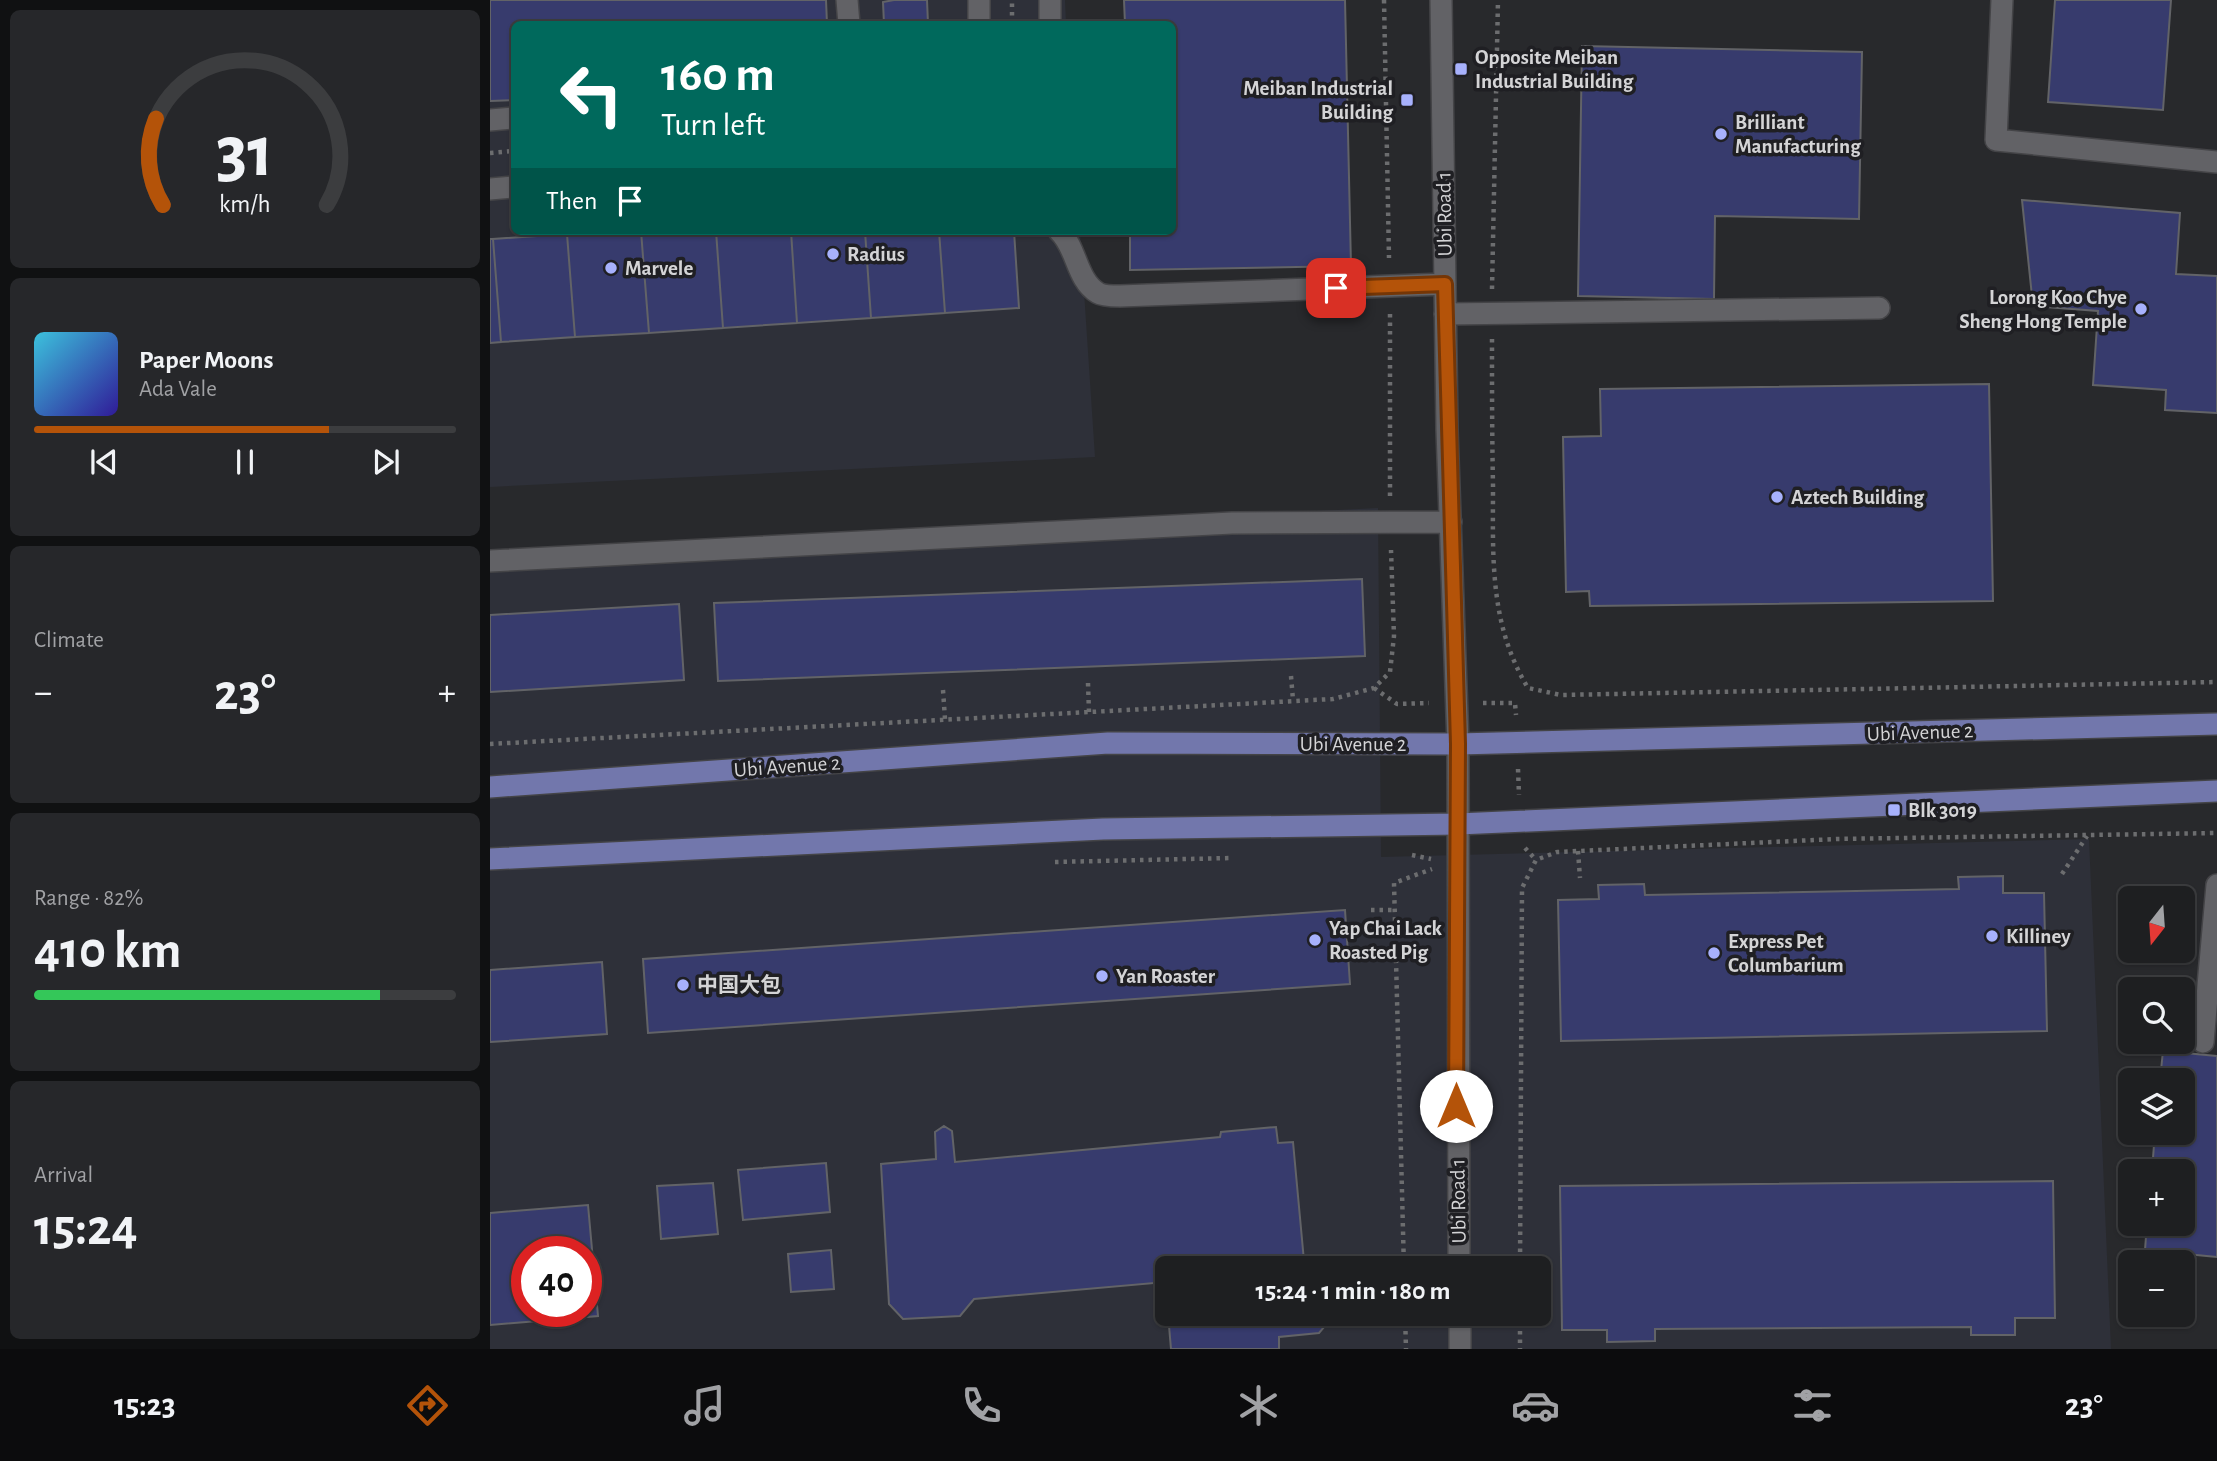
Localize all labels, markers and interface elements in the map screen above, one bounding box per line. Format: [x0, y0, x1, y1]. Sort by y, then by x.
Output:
place label: Opposite Meiban Industrial Building [1475, 47, 1634, 92]
icon: left [546, 49, 637, 140]
text: 160 m [661, 51, 775, 100]
marker: Opposite Meiban Industrial Building [1453, 61, 1469, 77]
place label: Meiban Industrial Building [1243, 78, 1393, 123]
marker: Meiban Industrial Building [1399, 92, 1415, 108]
text: Turn left [661, 109, 765, 141]
place label: Brilliant Manufacturing [1735, 112, 1861, 157]
text: 31 [216, 117, 274, 190]
marker: Brilliant Manufacturing [1713, 126, 1729, 142]
street label: Ubi Road 1 [1433, 171, 1456, 257]
icon: arrive [611, 182, 649, 220]
text: Then [546, 188, 597, 214]
text: km/h [219, 192, 271, 217]
place label: Radius [847, 244, 905, 265]
marker: Radius [825, 246, 841, 262]
place label: Marvele [625, 258, 693, 279]
pin [1306, 258, 1366, 318]
marker: Marvele [603, 260, 619, 276]
icon: arrive [1317, 269, 1355, 307]
place label: Lorong Koo Chye Sheng Hong Temple [1959, 287, 2127, 332]
marker: Lorong Koo Chye Sheng Hong Temple [2133, 301, 2149, 317]
text: Paper Moons [139, 347, 274, 373]
text: Ada Vale [139, 378, 217, 401]
icon: previous [85, 443, 123, 481]
icon: pause [226, 443, 264, 481]
icon: next [367, 443, 405, 481]
place label: Aztech Building [1791, 487, 1924, 508]
marker: Aztech Building [1769, 489, 1785, 505]
text: Climate [34, 629, 104, 652]
text: 23° [214, 667, 276, 719]
text: − [34, 674, 52, 712]
text: + [438, 674, 456, 712]
street label: Ubi Avenue 2 [1866, 720, 1974, 745]
street label: Ubi Avenue 2 [1300, 734, 1406, 755]
street label: Ubi Avenue 2 [733, 752, 841, 781]
place label: Blk 3019 [1908, 800, 1977, 821]
marker: Blk 3019 [1886, 802, 1902, 818]
north arrow [2118, 886, 2194, 962]
map controls [2118, 886, 2195, 1327]
text: Range · 82% [34, 887, 144, 910]
place label: Yap Chai Lack Roasted Pig [1329, 918, 1443, 963]
text: 410 km [34, 925, 182, 977]
place label: Killiney [2006, 926, 2071, 947]
marker: Killiney [1984, 928, 2000, 944]
place label: Express Pet Columbarium [1728, 931, 1844, 976]
marker: Yap Chai Lack Roasted Pig [1307, 932, 1323, 948]
marker: Express Pet Columbarium [1706, 945, 1722, 961]
place label: Yan Roaster [1116, 966, 1216, 987]
marker: Yan Roaster [1094, 968, 1110, 984]
place label: 中国大包 [697, 974, 781, 996]
marker: 中国大包 [675, 977, 691, 993]
button: search [2118, 977, 2195, 1054]
button: layers [2118, 1068, 2195, 1145]
position arrow [1419, 1069, 1493, 1143]
street label: Ubi Road 1 [1447, 1158, 1470, 1244]
button: + [2118, 1159, 2195, 1236]
text: Arrival [34, 1164, 93, 1187]
text: 15:24 [34, 1202, 138, 1254]
speed limit sign: 40 [511, 1236, 602, 1327]
button: − [2118, 1250, 2195, 1327]
text: 15:24 · 1 min · 180 m [1256, 1278, 1450, 1304]
icon: directions [403, 1381, 452, 1430]
icon: music [680, 1381, 729, 1430]
icon: phone [957, 1381, 1006, 1430]
icon: climate [1234, 1381, 1283, 1430]
icon: car [1511, 1381, 1560, 1430]
icon: filters [1788, 1381, 1837, 1430]
text: 15:23 [114, 1389, 175, 1421]
text: 23° [2065, 1389, 2103, 1421]

